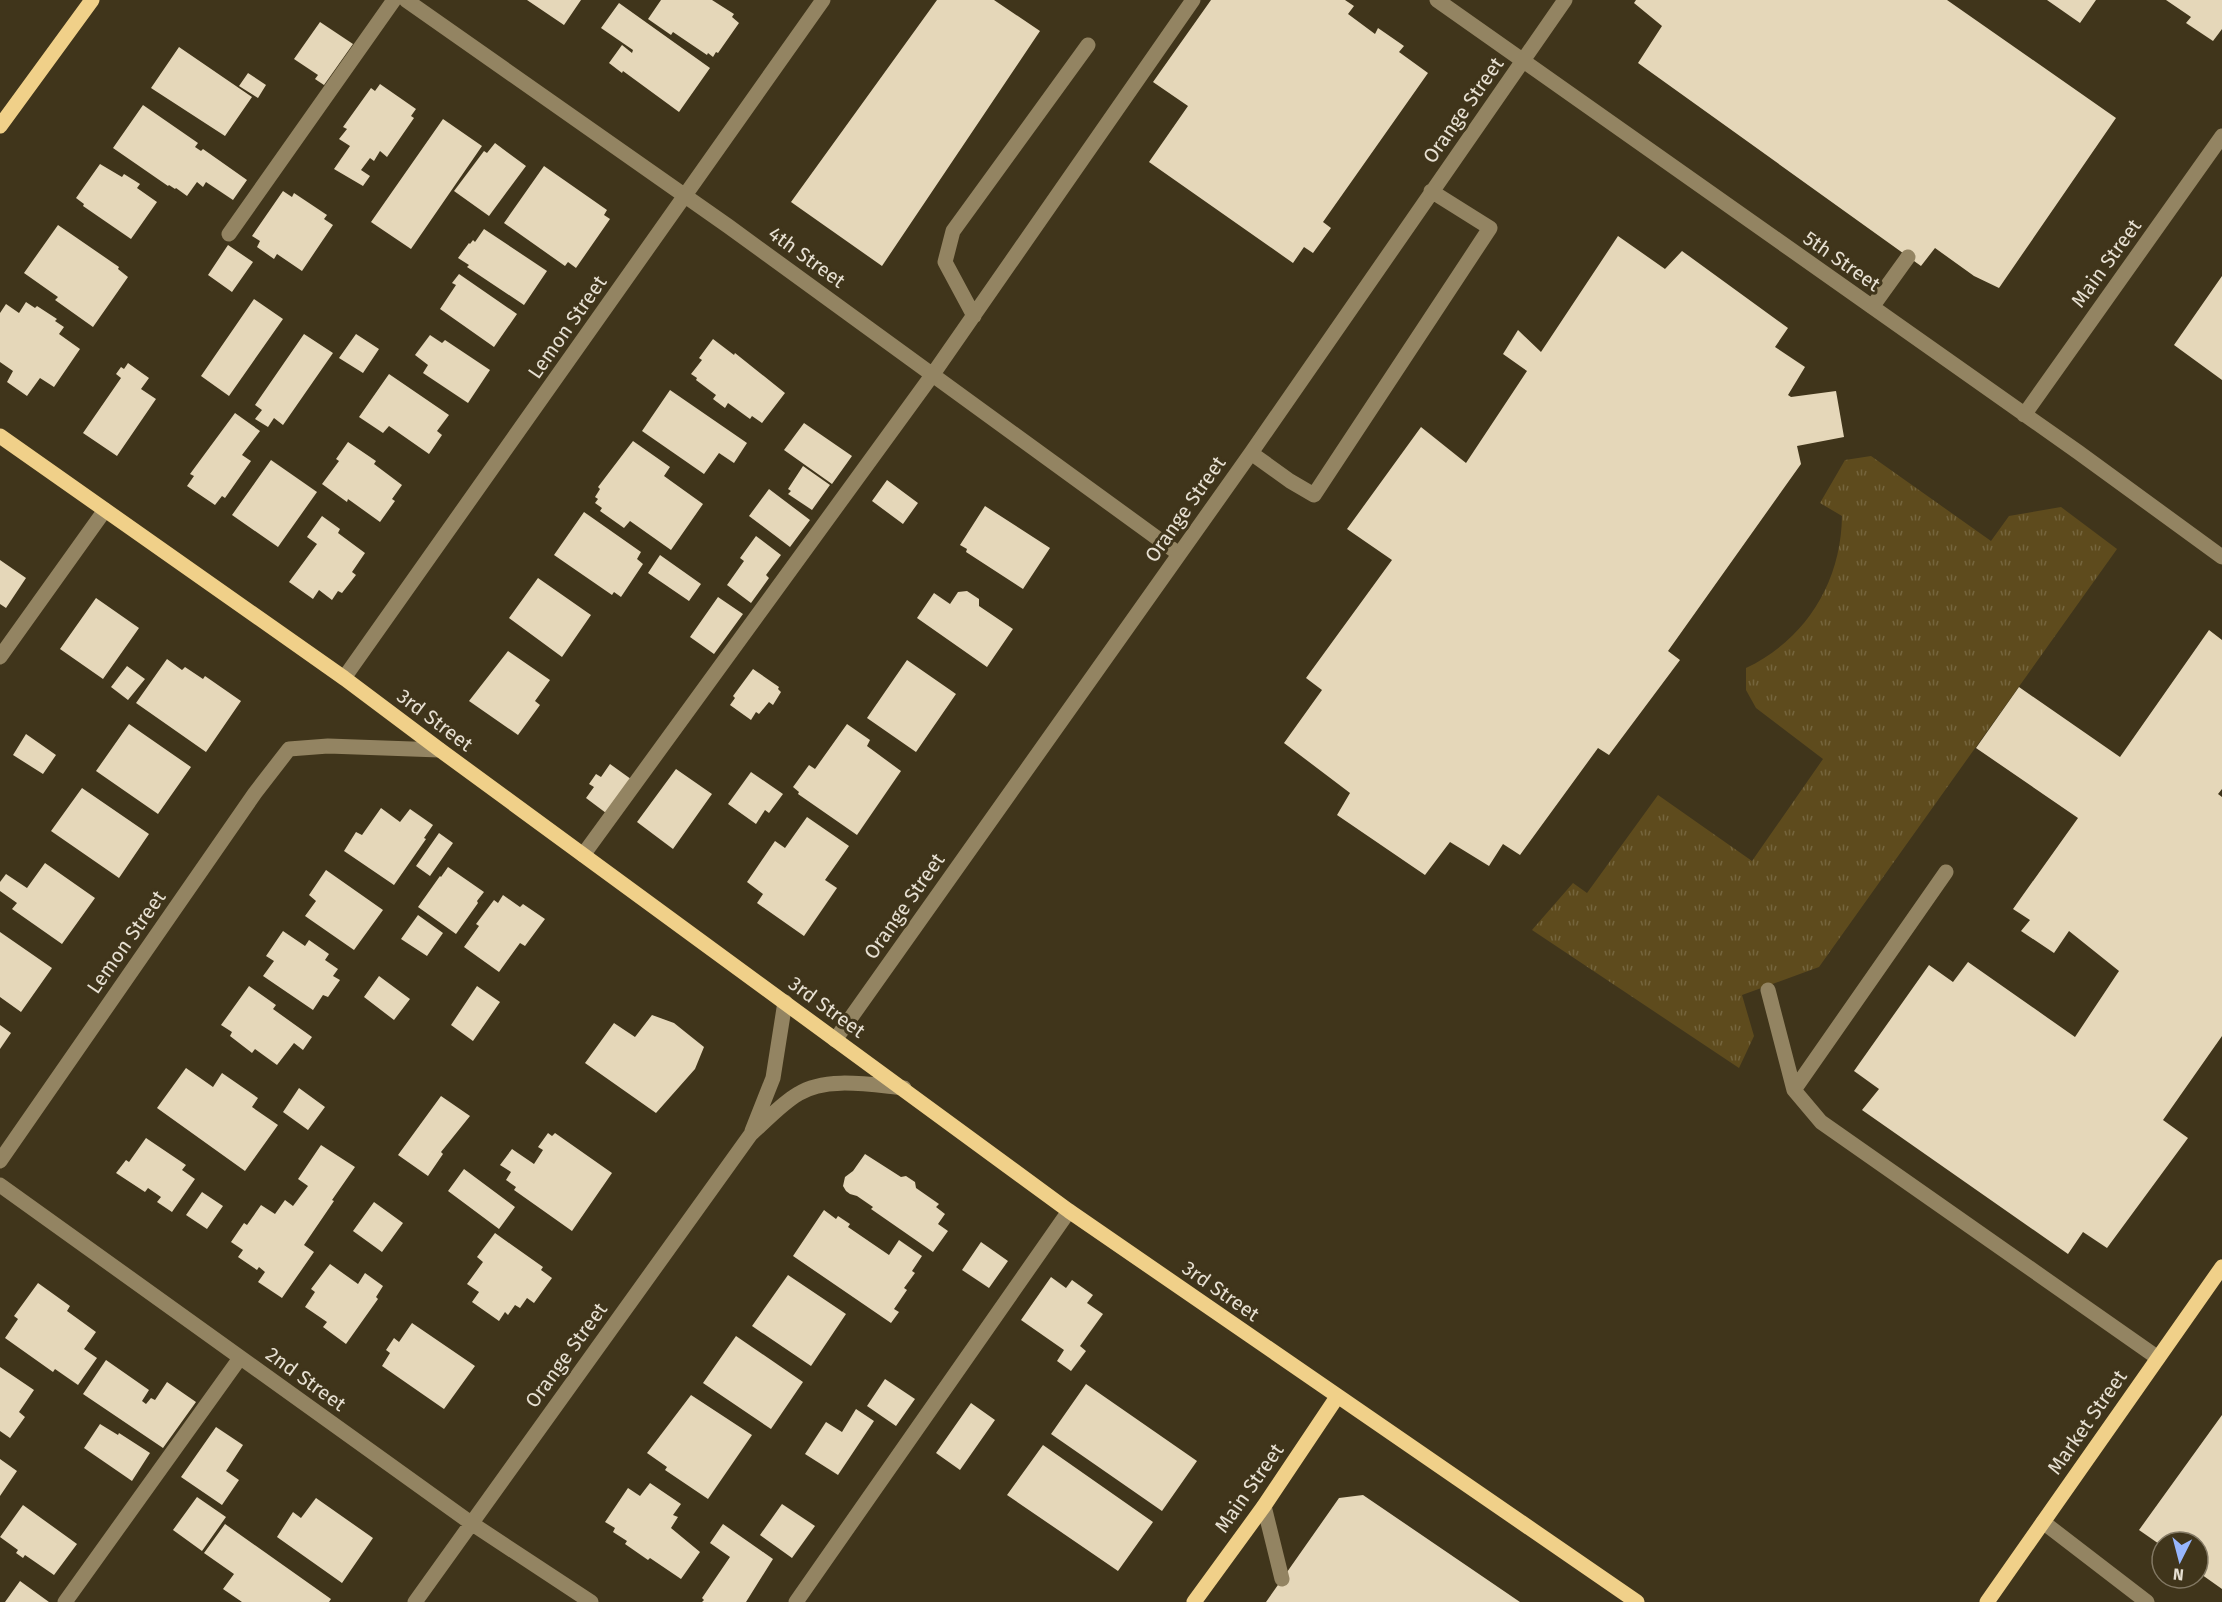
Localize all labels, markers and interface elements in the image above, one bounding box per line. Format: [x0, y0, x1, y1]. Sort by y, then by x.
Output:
street label: Orange Street [1418, 52, 1509, 168]
street label: Main Street [2066, 214, 2147, 312]
street label: 4th Street [764, 221, 851, 293]
street label: 5th Street [1799, 226, 1886, 297]
street label: Lemon Street [523, 270, 612, 383]
street label: Orange Street [1140, 451, 1231, 567]
street label: 3rd Street [392, 684, 478, 757]
street label: Orange Street [859, 848, 950, 964]
street label: Lemon Street [82, 885, 171, 998]
street label: 3rd Street [784, 971, 871, 1043]
street label: 3rd Street [1178, 1256, 1265, 1327]
street label: Orange Street [520, 1297, 613, 1412]
street label: 2nd Street [261, 1342, 351, 1417]
street label: Market Street [2042, 1365, 2132, 1479]
street label: Main Street [1210, 1438, 1289, 1537]
north arrow [2150, 1530, 2210, 1590]
text: N [2172, 1564, 2185, 1584]

